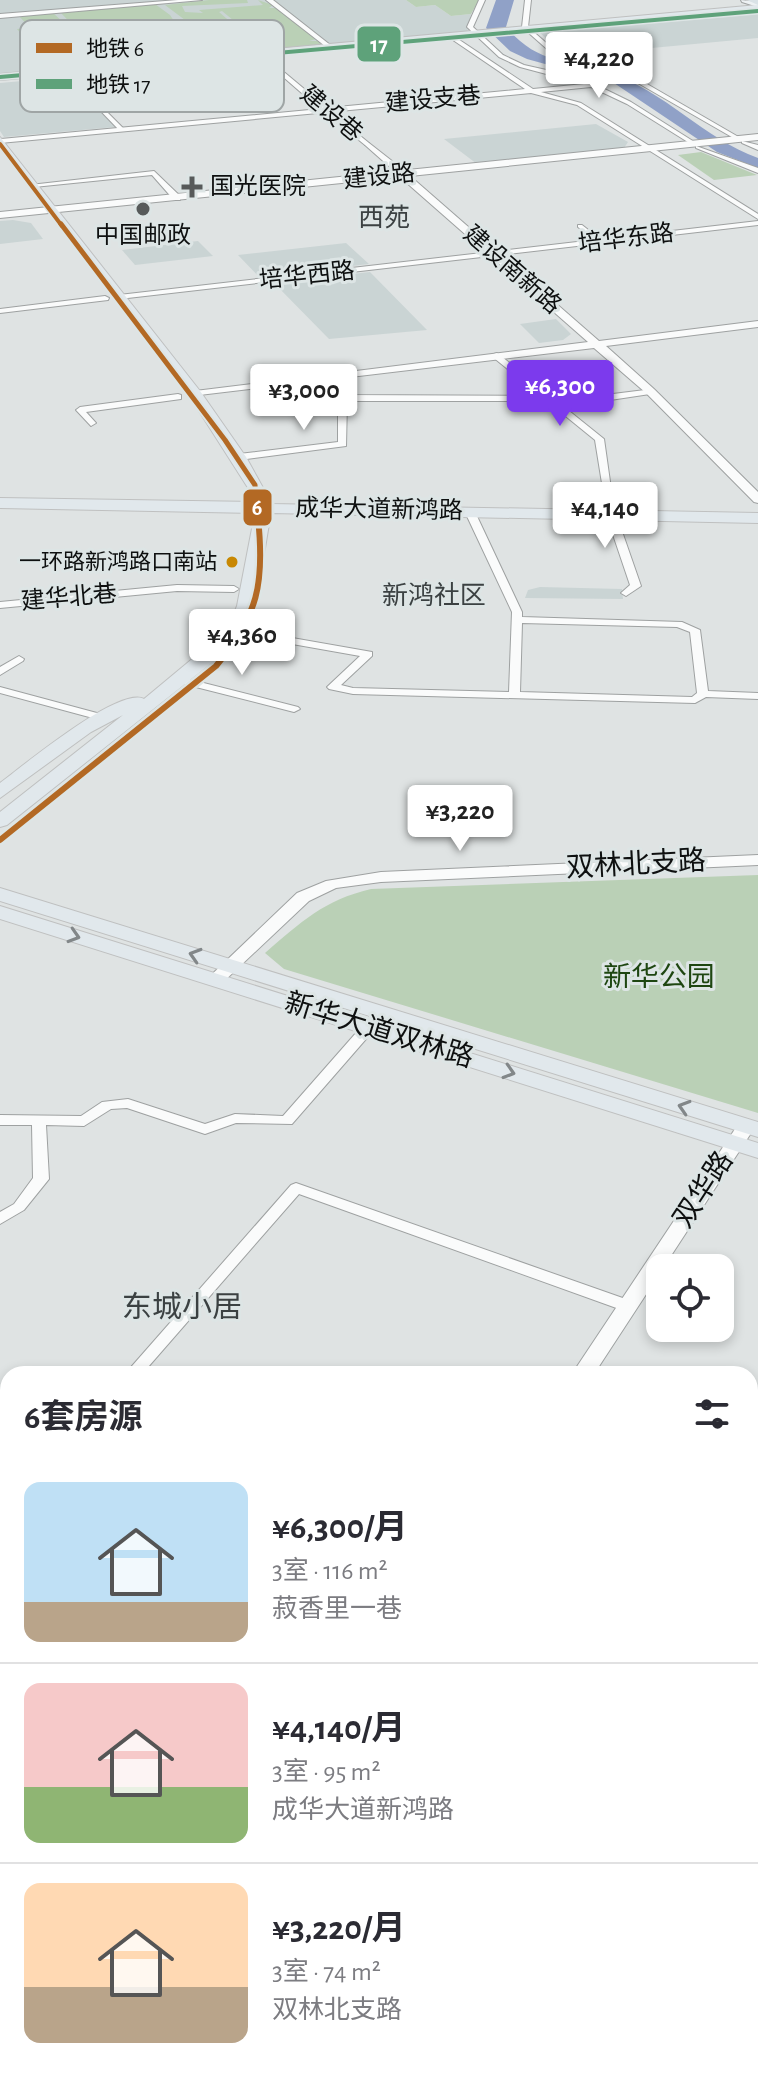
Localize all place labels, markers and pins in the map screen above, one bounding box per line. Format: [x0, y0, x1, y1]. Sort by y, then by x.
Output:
pin: ¥4,220 [534, 32, 664, 100]
place label: 国光医院 [210, 173, 306, 199]
marker: 国光医院 [181, 176, 203, 198]
marker: 中国邮政 [134, 200, 152, 218]
place label: 中国邮政 [95, 222, 191, 248]
pin: ¥6,300 [495, 360, 625, 428]
pin: ¥3,000 [239, 364, 369, 432]
pin: ¥4,140 [540, 482, 670, 550]
place label: 一环路新鸿路口南站 [19, 550, 217, 573]
marker: 一环路新鸿路口南站 [224, 554, 240, 570]
pin: ¥4,360 [177, 609, 307, 677]
pin: ¥3,220 [395, 785, 525, 853]

